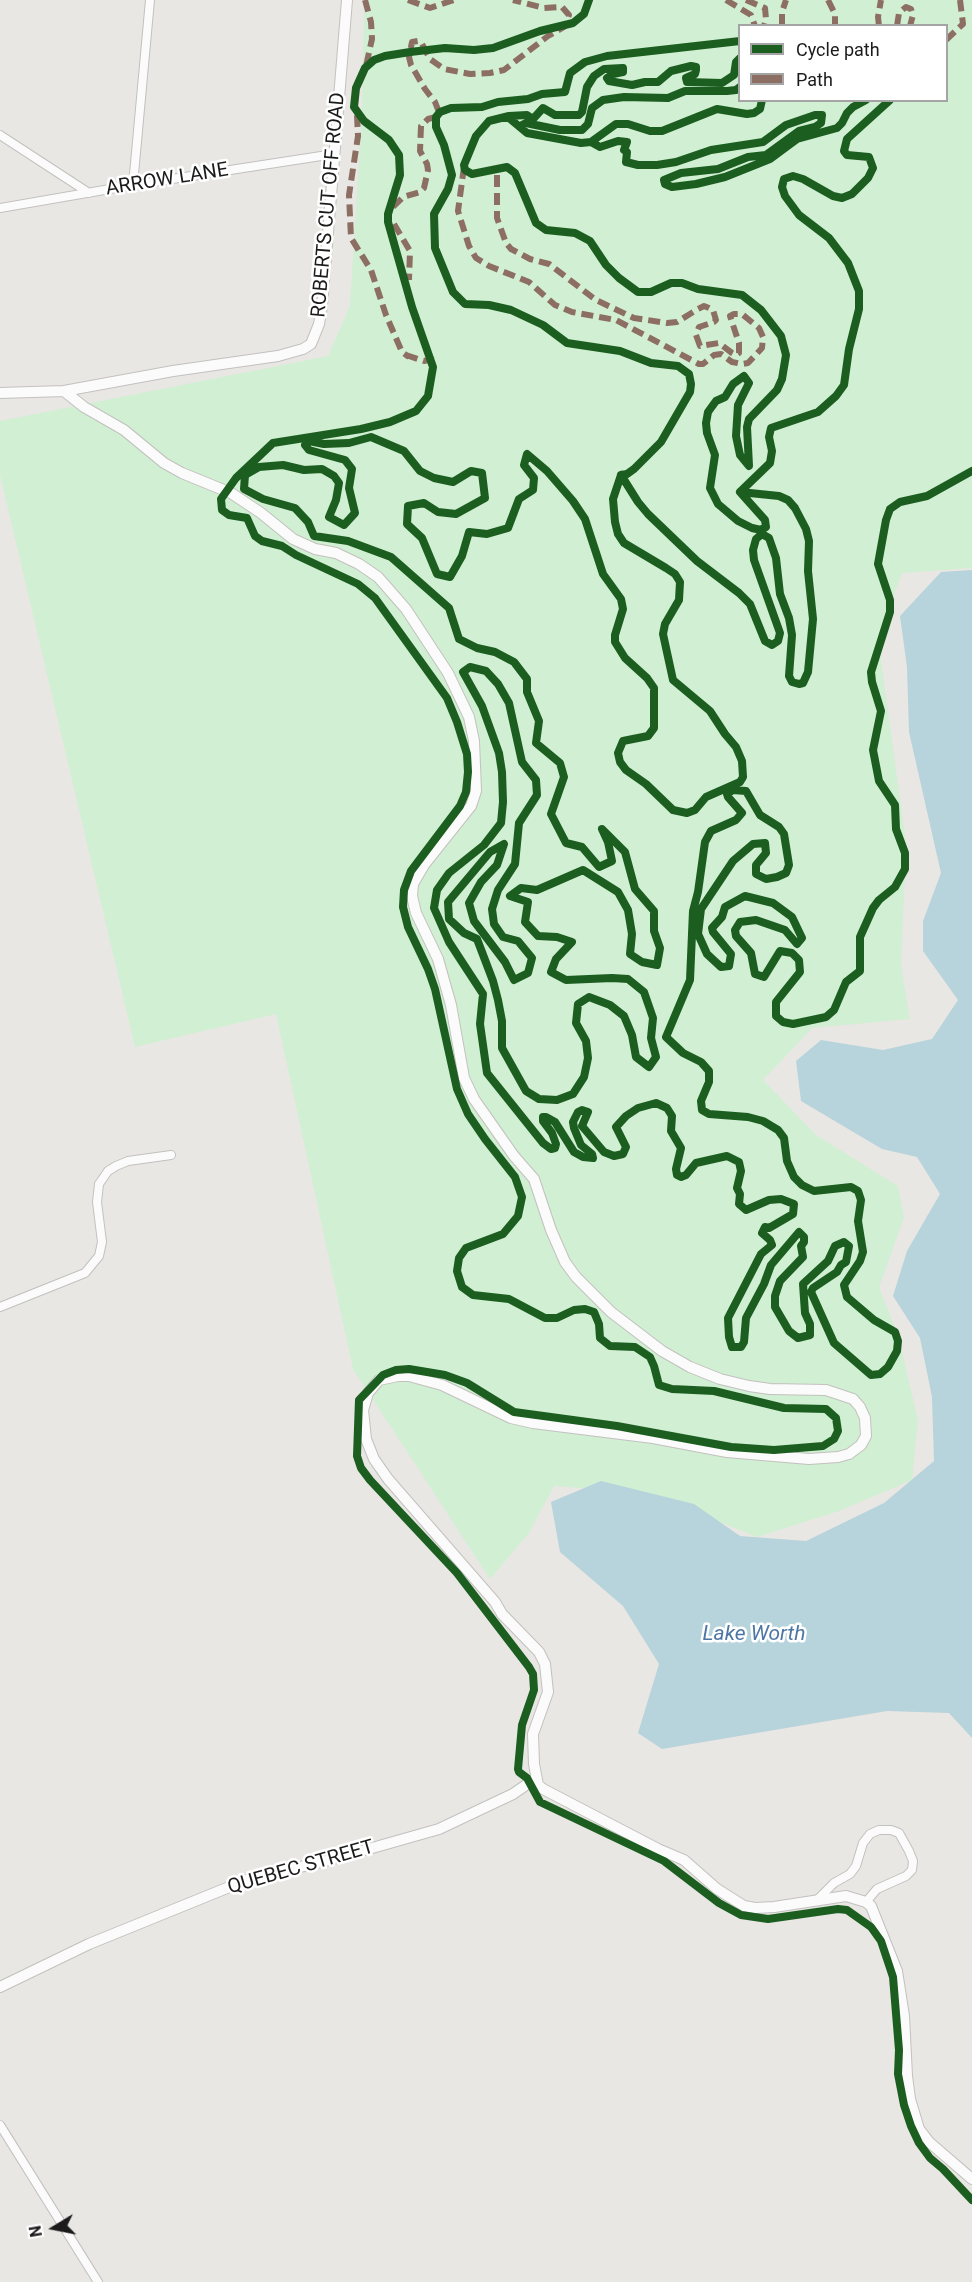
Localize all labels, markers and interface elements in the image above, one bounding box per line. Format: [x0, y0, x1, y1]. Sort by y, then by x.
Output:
legend [738, 24, 948, 102]
text: Cycle path [796, 39, 880, 60]
text: Path [796, 69, 833, 90]
street label: ROBERTS CUT OFF ROAD [307, 91, 351, 319]
street label: ARROW LANE [104, 158, 230, 202]
water label: Lake Worth [703, 1622, 805, 1648]
street label: QUEBEC STREET [225, 1836, 377, 1900]
north arrow [24, 2198, 84, 2258]
text: N [25, 2224, 46, 2238]

